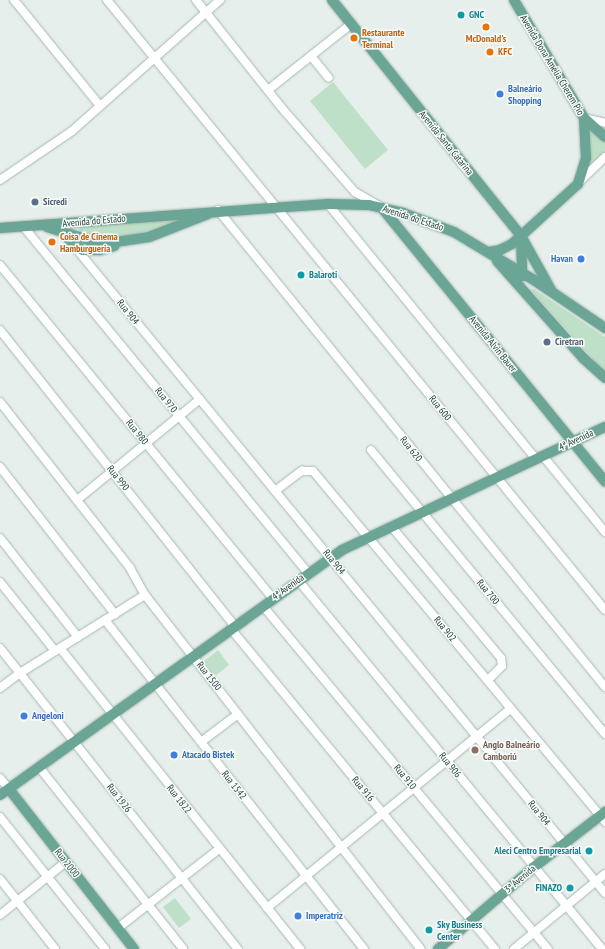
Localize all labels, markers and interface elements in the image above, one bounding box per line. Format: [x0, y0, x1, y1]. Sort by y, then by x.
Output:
place label: GNC [469, 9, 484, 21]
marker: GNC [456, 10, 466, 20]
street label: Avenida Dona Amélia Cherem Pio [517, 13, 587, 117]
marker: McDonald's [481, 22, 491, 32]
place label: Restaurante Terminal [362, 26, 405, 50]
marker: Restaurante Terminal [349, 33, 359, 43]
place label: McDonald's [466, 33, 506, 45]
place label: KFC [498, 46, 512, 58]
marker: KFC [485, 47, 495, 57]
place label: Balneário Shopping [508, 82, 542, 106]
marker: Balneário Shopping [495, 89, 505, 99]
street label: Avenida Santa Catarina [416, 108, 476, 178]
place label: Sicredi [43, 196, 67, 208]
marker: Sicredi [30, 197, 40, 207]
street label: Avenida do Estado [381, 203, 445, 233]
street label: Avenida do Estado [62, 212, 126, 230]
place label: Coisa de Cinema Hamburgueria [60, 230, 118, 254]
marker: Coisa de Cinema Hamburgueria [47, 237, 57, 247]
place label: Havan [551, 253, 573, 265]
marker: Havan [576, 254, 586, 264]
place label: Balaroti [309, 269, 337, 281]
marker: Balaroti [296, 270, 306, 280]
street label: Rua 904 [114, 297, 142, 327]
street label: Avenida Alvin Bauer [467, 313, 519, 375]
place label: Ciretran [555, 336, 583, 348]
marker: Ciretran [542, 337, 552, 347]
street label: Rua 970 [152, 385, 180, 415]
street label: Rua 600 [426, 393, 454, 423]
street label: Rua 980 [123, 417, 151, 447]
street label: 4ª Avenida [557, 427, 595, 453]
street label: Rua 620 [397, 434, 425, 464]
street label: Rua 990 [104, 463, 132, 493]
street label: Rua 904 [320, 547, 348, 577]
street label: 4ª Avenida [269, 571, 307, 603]
street label: Rua 700 [474, 577, 502, 607]
street label: Rua 902 [431, 614, 459, 644]
street label: Rua 1500 [194, 659, 224, 693]
place label: Angeloni [32, 710, 64, 722]
marker: Angeloni [19, 711, 29, 721]
place label: Anglo Balneário Camboriú [483, 738, 540, 762]
marker: Anglo Balneário Camboriú [470, 745, 480, 755]
place label: Atacado Bistek [182, 749, 234, 761]
marker: Atacado Bistek [169, 750, 179, 760]
street label: Rua 906 [436, 750, 464, 780]
street label: Rua 910 [391, 762, 419, 792]
street label: Rua 1542 [219, 768, 249, 802]
street label: Rua 916 [349, 774, 377, 804]
street label: Rua 1926 [104, 781, 134, 815]
street label: Rua 1822 [164, 782, 194, 816]
street label: Rua 904 [525, 798, 553, 828]
place label: Aleci Centro Empresarial [494, 845, 581, 857]
street label: Rua 2000 [52, 846, 82, 880]
marker: Aleci Centro Empresarial [584, 846, 594, 856]
street label: 3ª Avenida [502, 862, 538, 896]
place label: FINAZO [535, 882, 562, 894]
marker: FINAZO [565, 883, 575, 893]
place label: Imperatriz [306, 910, 343, 922]
marker: Imperatriz [293, 911, 303, 921]
place label: Sky Business Center [437, 918, 483, 942]
marker: Sky Business Center [424, 925, 434, 935]

